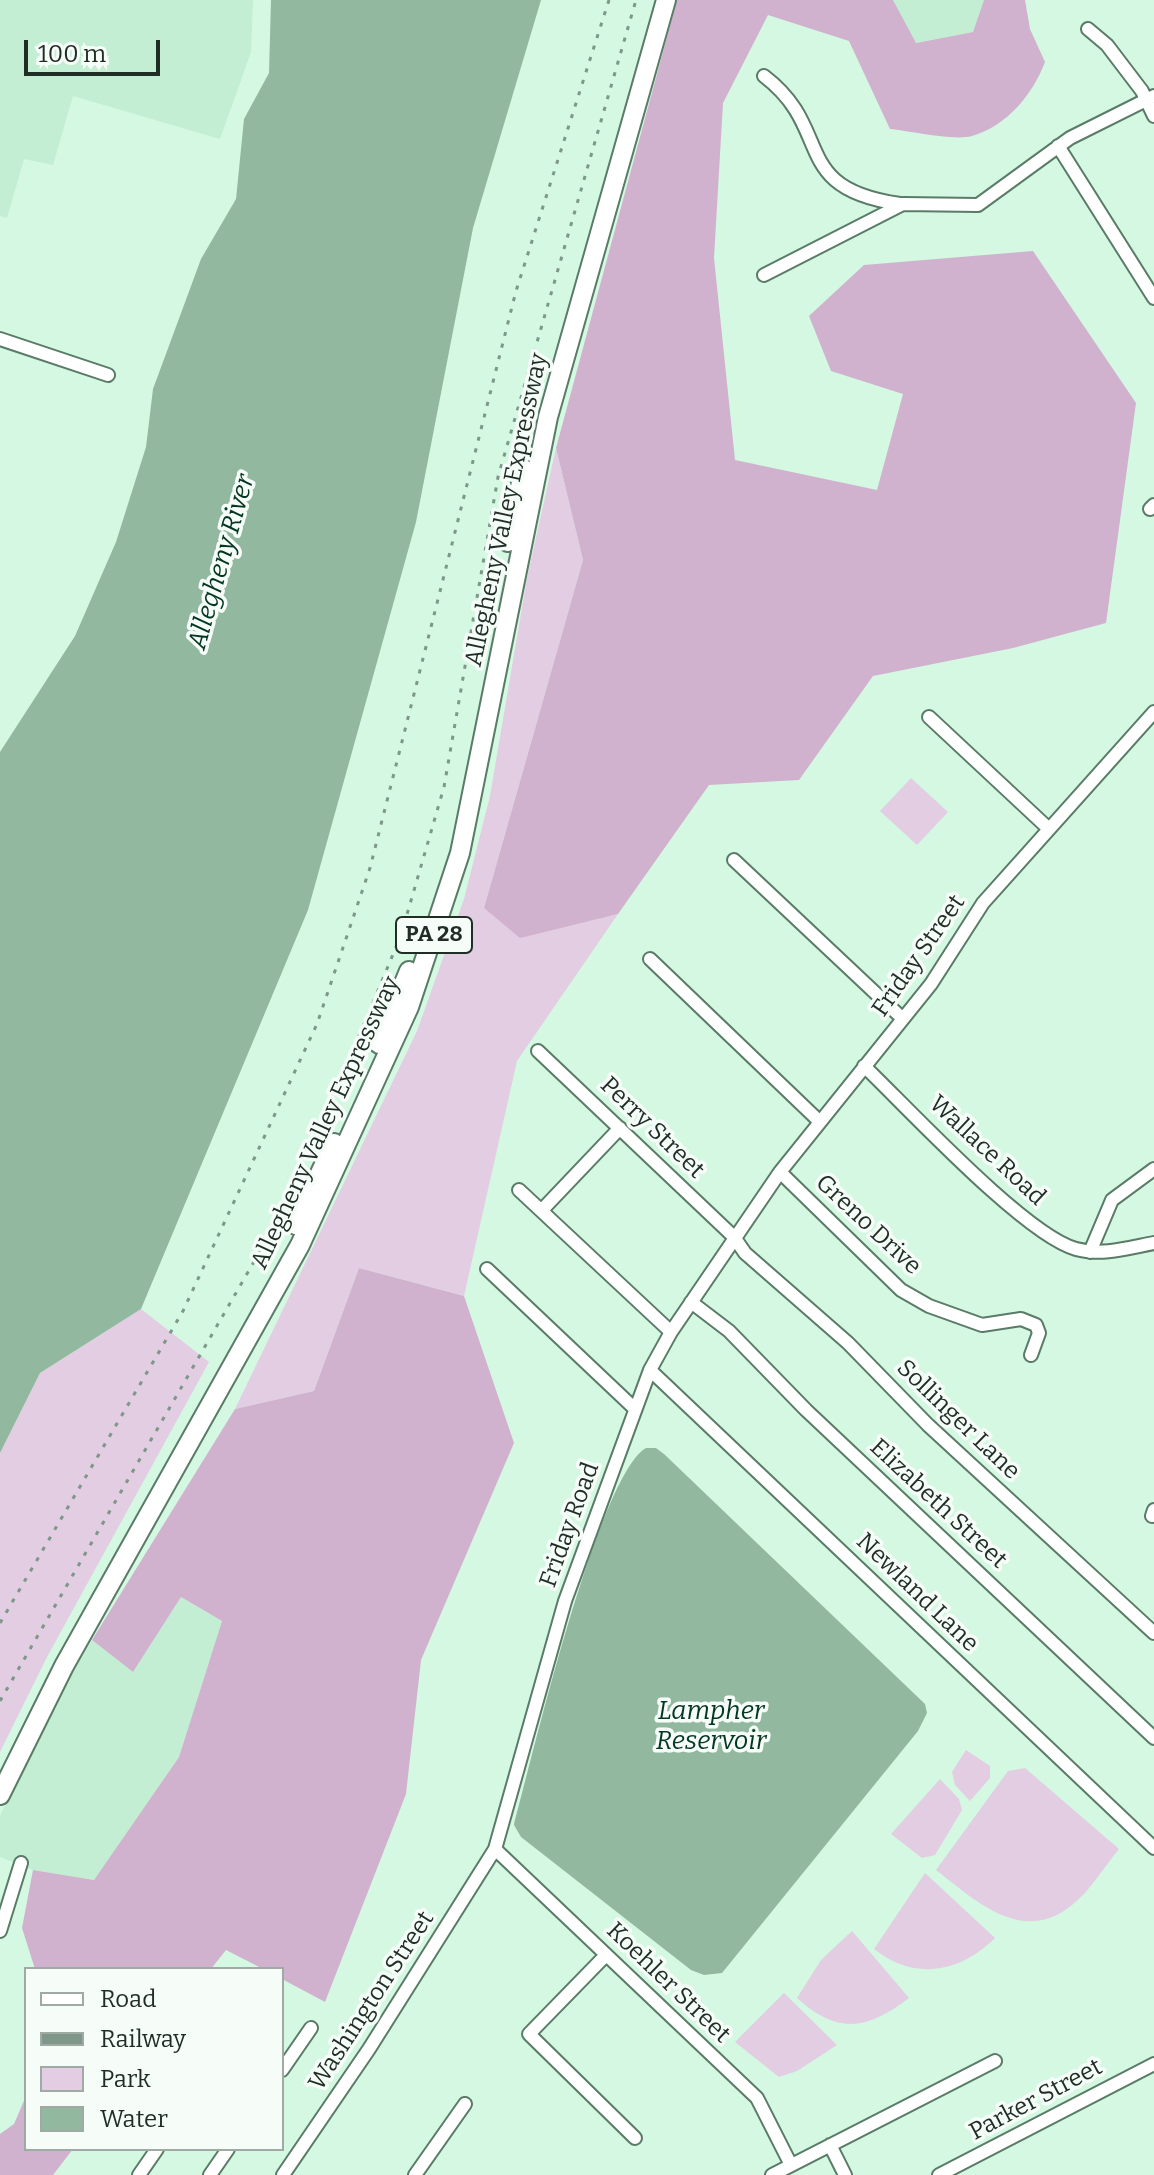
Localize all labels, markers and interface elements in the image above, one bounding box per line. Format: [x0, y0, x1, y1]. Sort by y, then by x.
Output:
scale bar [28, 24, 164, 74]
text: 100 m [38, 40, 106, 68]
street label: Allegheny Valley Expressway [460, 351, 554, 669]
water label: Allegheny River [182, 471, 262, 653]
street label: Friday Street [866, 890, 972, 1022]
road number: PA 28 [396, 917, 472, 953]
street label: Allegheny Valley Expressway [245, 972, 407, 1274]
street label: Perry Street [594, 1071, 710, 1185]
street label: Wallace Road [923, 1090, 1051, 1212]
street label: Greno Drive [809, 1169, 927, 1281]
street label: Sollinger Lane [890, 1354, 1026, 1486]
street label: Elizabeth Street [864, 1433, 1012, 1575]
street label: Friday Road [534, 1459, 606, 1591]
street label: Newland Lane [850, 1528, 984, 1658]
water label: Lampher Reservoir [656, 1696, 766, 1758]
street label: Washington Street [303, 1906, 441, 2096]
street label: Koehler Street [600, 1917, 736, 2049]
legend [24, 1967, 284, 2151]
text: Road [100, 1985, 156, 2013]
text: Railway [100, 2025, 186, 2053]
street label: Parker Street [965, 2053, 1107, 2147]
text: Park [100, 2065, 151, 2093]
text: Water [100, 2105, 168, 2133]

